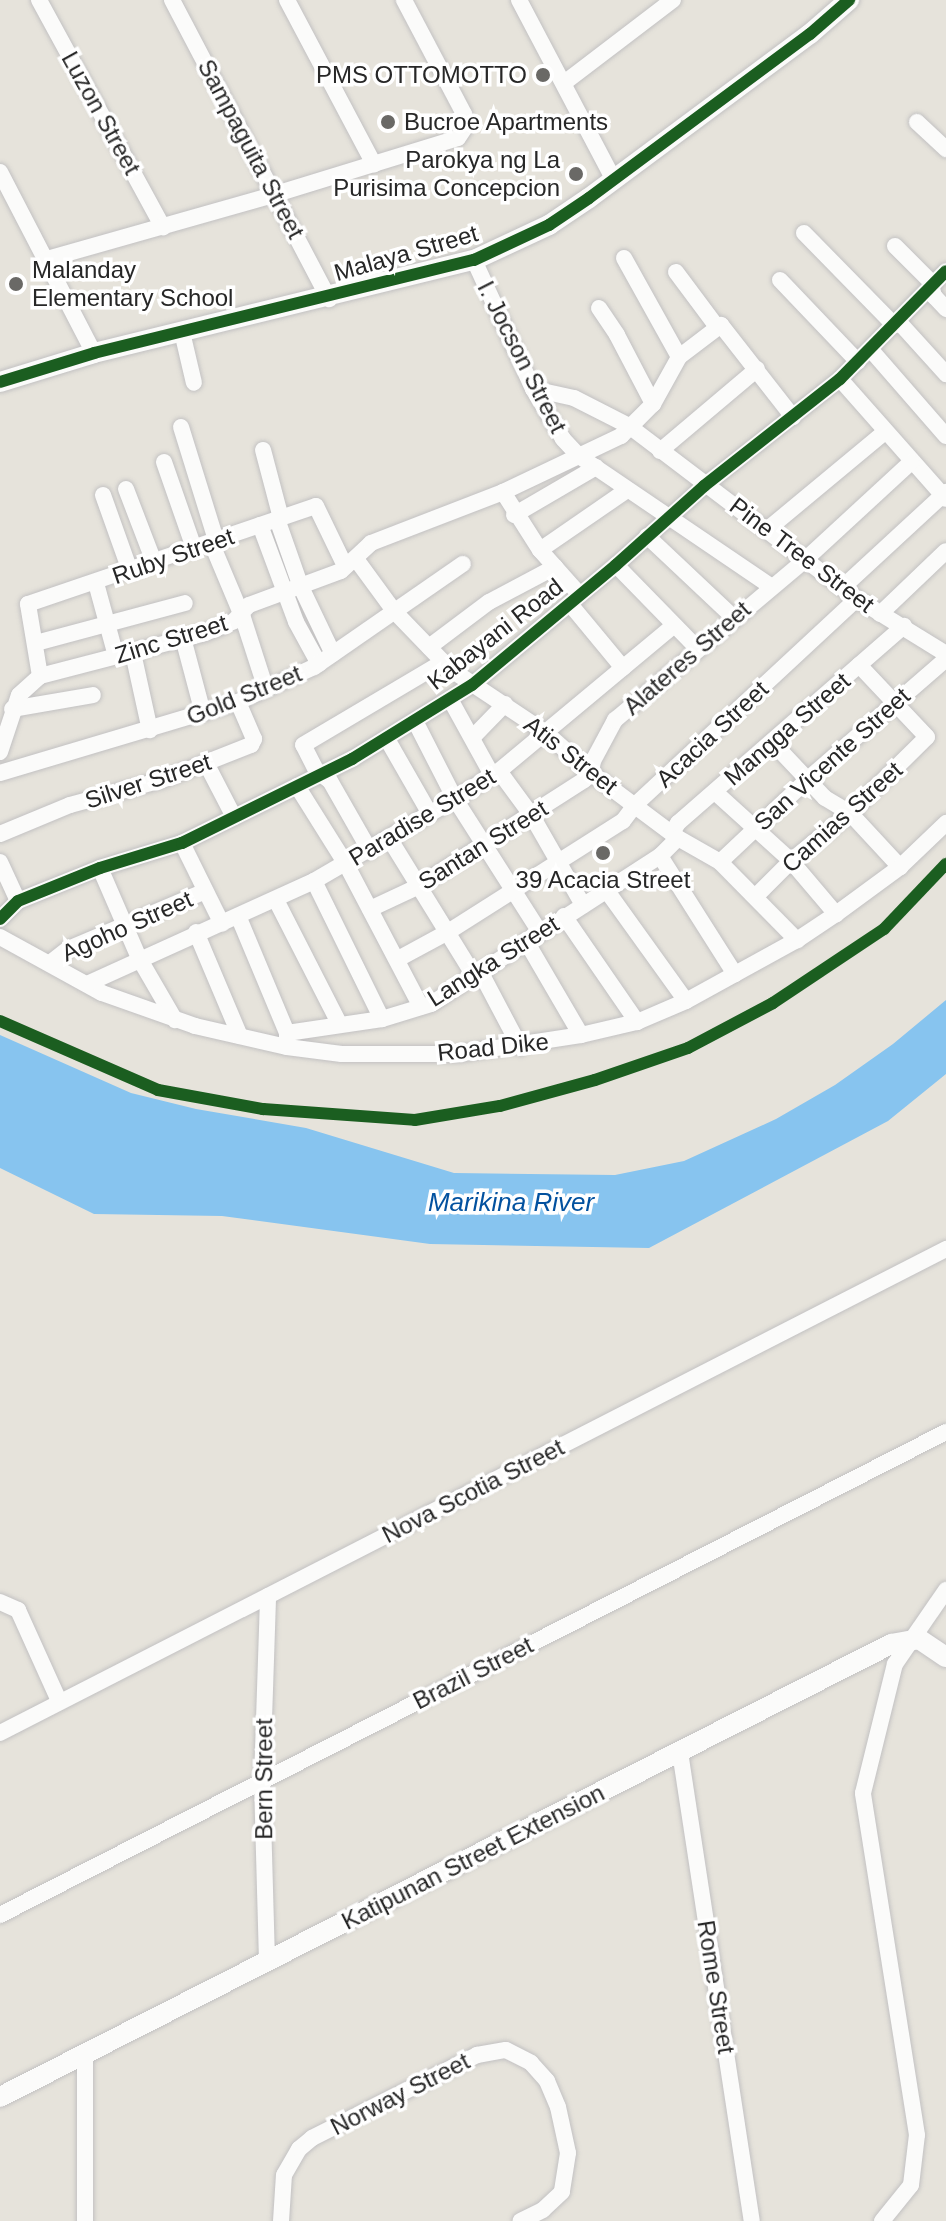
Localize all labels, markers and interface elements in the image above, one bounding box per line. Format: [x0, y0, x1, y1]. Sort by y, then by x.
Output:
street label: Luzon Street [55, 47, 147, 179]
street label: Sampaguita Street [192, 54, 310, 244]
place label: PMS OTTOMOTTO [316, 61, 527, 89]
marker: PMS OTTOMOTTO [534, 66, 552, 84]
place label: Bucroe Apartments [404, 108, 609, 136]
marker: Bucroe Apartments [379, 113, 397, 131]
place label: Parokya ng La Purisima Concepcion [333, 146, 560, 202]
marker: Parokya ng La Purisima Concepcion [567, 165, 585, 183]
street label: Malaya Street [331, 219, 481, 287]
place label: Malanday Elementary School [32, 256, 233, 312]
marker: Malanday Elementary School [7, 275, 25, 293]
street label: I. Jocson Street [471, 276, 573, 438]
street label: Pine Tree Street [724, 491, 880, 619]
street label: Ruby Street [108, 522, 238, 590]
street label: Kabayani Road [421, 572, 569, 696]
street label: Alateres Street [618, 595, 756, 721]
street label: Zinc Street [111, 608, 231, 670]
street label: Gold Street [182, 659, 306, 731]
street label: Mangga Street [718, 666, 856, 792]
street label: Acacia Street [650, 675, 774, 793]
street label: San Vicente Street [748, 681, 916, 837]
street label: Atis Street [519, 710, 623, 800]
street label: Silver Street [81, 747, 215, 815]
street label: Camias Street [776, 755, 908, 879]
street label: Paradise Street [344, 762, 500, 872]
street label: Santan Street [413, 794, 553, 896]
marker: 39 Acacia Street [594, 844, 612, 862]
place label: 39 Acacia Street [515, 866, 691, 894]
street label: Agoho Street [57, 884, 197, 968]
street label: Langka Street [422, 909, 564, 1013]
street label: Road Dike [436, 1027, 550, 1067]
water label: Marikina River [428, 1187, 594, 1219]
street label: Nova Scotia Street [377, 1433, 569, 1549]
street label: Brazil Street [408, 1630, 538, 1716]
street label: Bern Street [250, 1718, 278, 1840]
street label: Katipunan Street Extension [337, 1778, 609, 1936]
street label: Rome Street [691, 1918, 741, 2056]
street label: Norway Street [326, 2047, 474, 2141]

